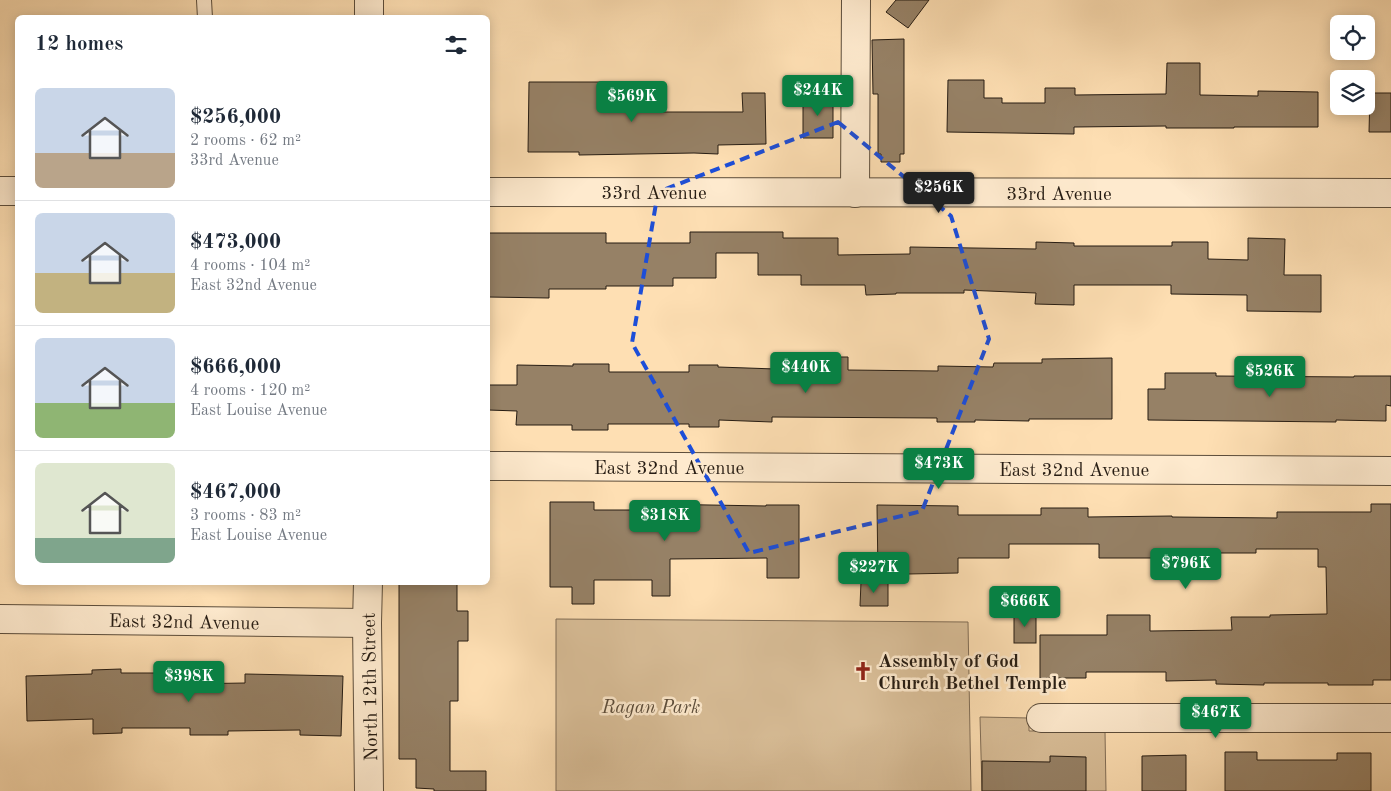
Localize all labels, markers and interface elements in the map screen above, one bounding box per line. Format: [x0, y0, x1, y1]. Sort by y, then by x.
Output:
map controls [1330, 15, 1375, 115]
button: locate [1330, 15, 1375, 60]
icon: filters [442, 31, 470, 59]
text: 12 homes [35, 34, 123, 55]
button: layers [1330, 70, 1375, 115]
pin: $244K [783, 74, 853, 117]
pin: $569K [597, 80, 667, 123]
text: $244K [793, 83, 843, 99]
text: $569K [607, 89, 657, 105]
text: $256,000 [190, 107, 281, 128]
icon: home [75, 108, 135, 168]
text: 2 rooms · 62 m² [190, 133, 301, 149]
text: 33rd Avenue [190, 153, 279, 169]
pin: $256K [904, 172, 974, 214]
text: $256K [914, 180, 964, 196]
street label: 33rd Avenue [601, 185, 707, 204]
street label: 33rd Avenue [1006, 186, 1112, 205]
text: $473,000 [190, 232, 281, 253]
icon: home [75, 233, 135, 293]
text: 4 rooms · 104 m² [190, 258, 310, 274]
text: East 32nd Avenue [190, 278, 317, 294]
pin: $440K [771, 352, 841, 394]
pin: $526K [1235, 356, 1305, 398]
text: $666,000 [190, 357, 281, 378]
icon: home [75, 358, 135, 418]
text: $440K [781, 360, 831, 376]
text: $526K [1245, 364, 1295, 380]
text: 4 rooms · 120 m² [190, 383, 310, 399]
text: East Louise Avenue [190, 403, 327, 419]
pin: $473K [904, 448, 974, 490]
text: $473K [914, 456, 964, 472]
street label: East 32nd Avenue [594, 460, 744, 479]
street label: East 32nd Avenue [999, 462, 1149, 481]
text: $467,000 [190, 482, 281, 503]
icon: home [75, 483, 135, 543]
pin: $318K [630, 500, 700, 542]
text: 3 rooms · 83 m² [190, 508, 301, 524]
text: $318K [640, 508, 690, 524]
text: East Louise Avenue [190, 528, 327, 544]
pin: $796K [1151, 548, 1221, 590]
pin: $227K [839, 552, 909, 594]
text: $796K [1161, 556, 1211, 572]
text: $227K [849, 560, 899, 576]
pin: $666K [990, 586, 1060, 628]
text: $666K [1000, 594, 1050, 610]
street label: North 12th Street [361, 612, 382, 762]
street label: East 32nd Avenue [108, 613, 259, 634]
place label: Assembly of God Church Bethel Temple [878, 653, 1067, 694]
pin: $398K [154, 660, 224, 703]
church icon: Assembly of God Church Bethel Temple [852, 660, 874, 682]
text: $398K [164, 669, 214, 685]
pin: $467K [1181, 696, 1251, 739]
park label: Ragan Park [601, 699, 700, 718]
text: $467K [1191, 705, 1241, 721]

